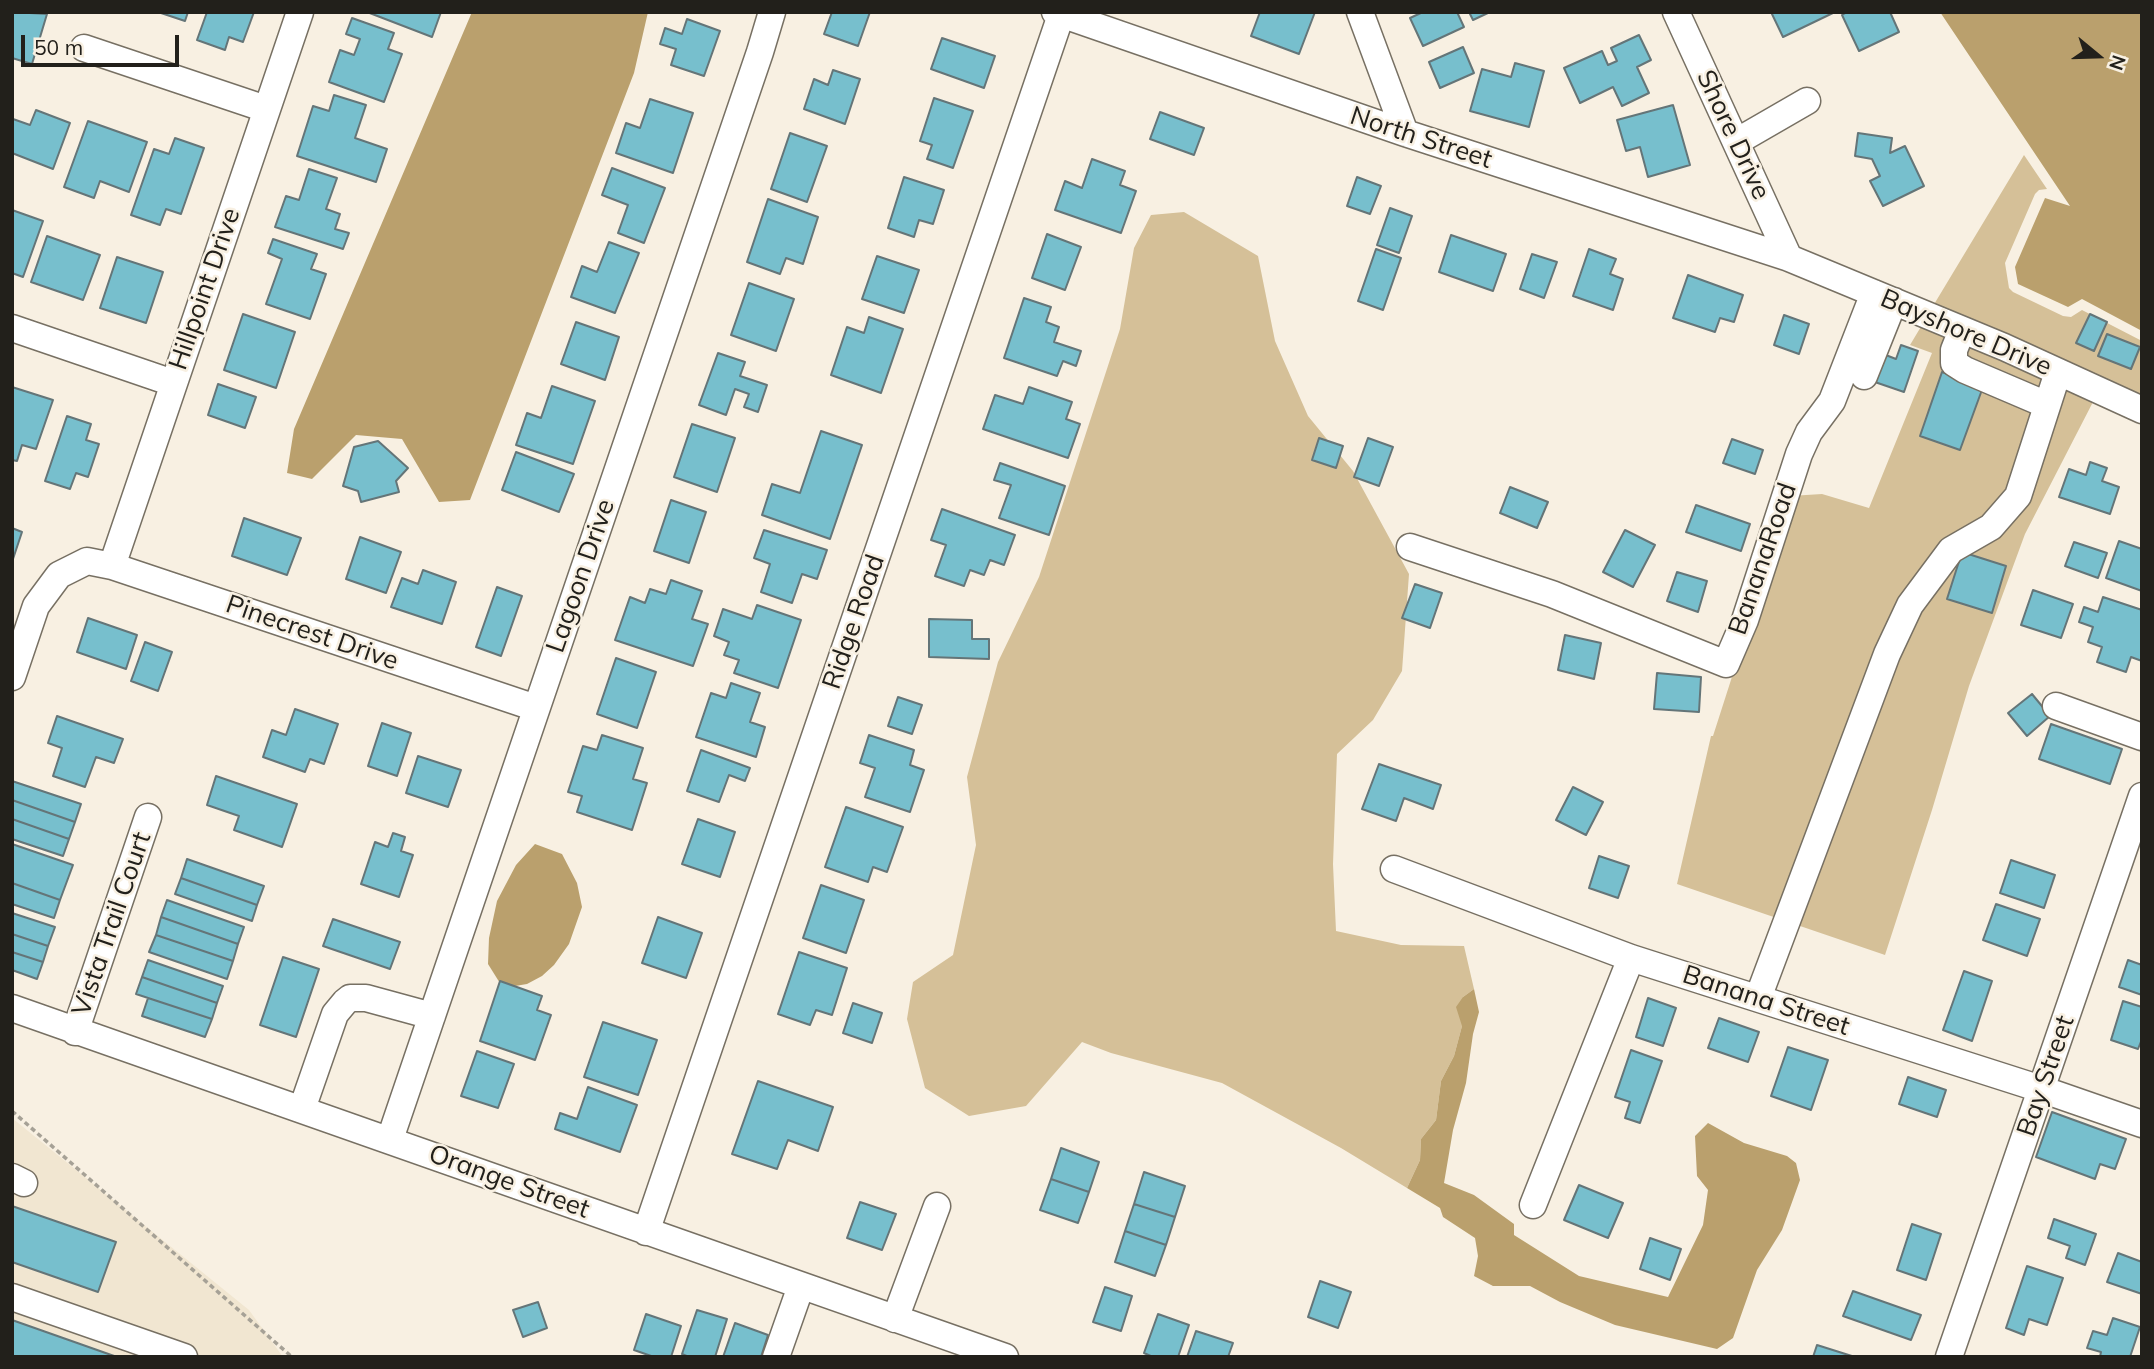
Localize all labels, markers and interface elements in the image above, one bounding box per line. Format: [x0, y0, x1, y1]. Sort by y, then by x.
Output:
scale bar [24, 21, 182, 65]
north arrow [2063, 21, 2133, 91]
text: 50 m [34, 34, 83, 60]
text: N [2104, 52, 2132, 74]
street label: Shore Drive [1689, 65, 1777, 205]
street label: North Street [1346, 100, 1496, 176]
street label: Hillpoint Drive [163, 204, 247, 374]
street label: Bayshore Drive [1876, 283, 2056, 383]
street label: BananaRoad [1722, 479, 1804, 639]
street label: Lagoon Drive [540, 495, 622, 657]
street label: Ridge Road [816, 551, 892, 693]
street label: Pinecrest Drive [222, 589, 402, 677]
street label: Vista Trail Court [66, 828, 158, 1020]
street label: Banana Street [1679, 959, 1853, 1043]
street label: Bay Street [2011, 1012, 2081, 1140]
street label: Orange Street [424, 1138, 594, 1226]

